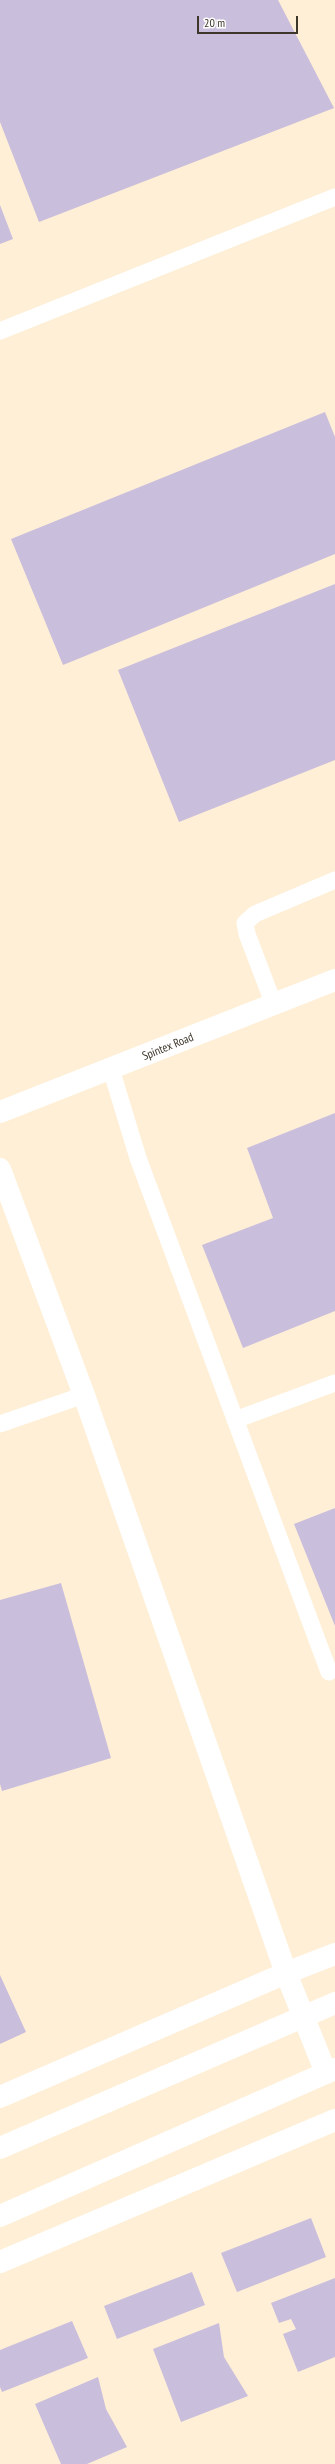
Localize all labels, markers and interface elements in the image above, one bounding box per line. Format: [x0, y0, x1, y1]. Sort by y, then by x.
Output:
scale bar [199, 8, 300, 34]
text: 20 m [204, 15, 225, 30]
street label: Spintex Road [140, 1030, 196, 1064]

